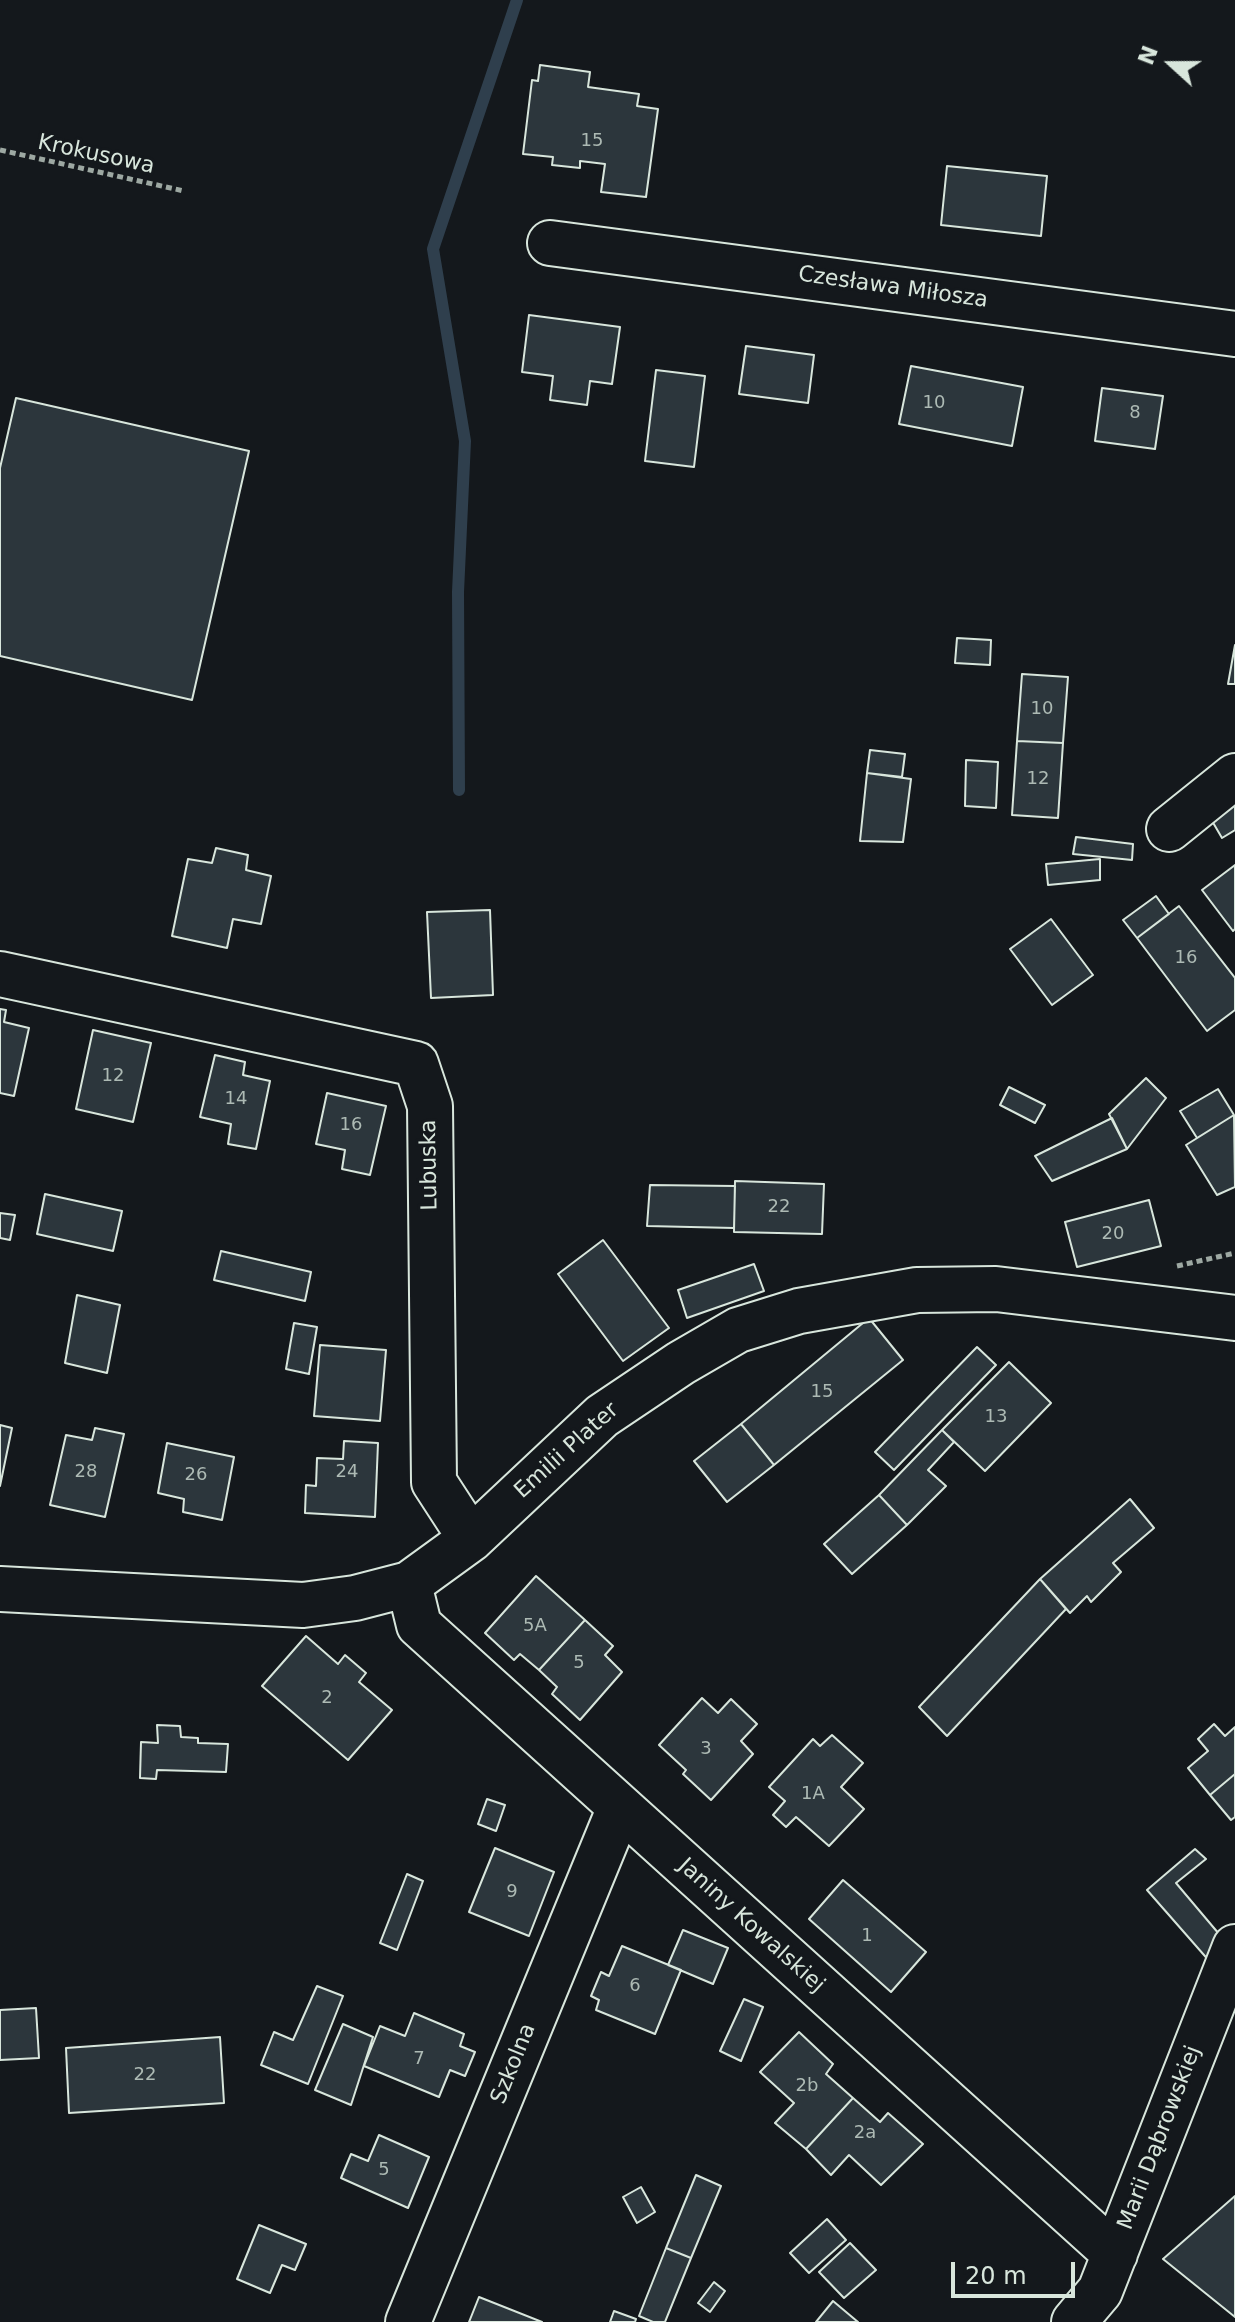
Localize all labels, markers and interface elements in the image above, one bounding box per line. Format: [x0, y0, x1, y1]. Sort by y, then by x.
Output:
north arrow [1131, 24, 1211, 104]
text: N [1133, 42, 1163, 68]
street label: Krokusowa [35, 130, 157, 180]
house number: 15 [581, 130, 603, 152]
street label: Czesława Miłosza [796, 262, 990, 314]
house number: 10 [923, 392, 945, 414]
house number: 8 [1129, 402, 1141, 424]
house number: 10 [1031, 698, 1053, 720]
house number: 12 [1027, 768, 1049, 790]
house number: 16 [1175, 947, 1197, 969]
house number: 12 [102, 1065, 124, 1087]
house number: 14 [225, 1088, 247, 1110]
house number: 16 [340, 1114, 362, 1136]
street label: Lubuska [416, 1119, 444, 1211]
house number: 22 [768, 1196, 790, 1218]
house number: 20 [1102, 1223, 1124, 1245]
house number: 15 [811, 1381, 833, 1403]
street label: Emilii Plater [510, 1397, 624, 1505]
house number: 13 [985, 1406, 1007, 1428]
house number: 28 [75, 1461, 97, 1483]
house number: 24 [336, 1461, 358, 1483]
house number: 26 [185, 1464, 207, 1486]
house number: 5A [523, 1615, 547, 1637]
house number: 5 [573, 1652, 585, 1674]
house number: 2 [321, 1687, 333, 1709]
house number: 3 [700, 1738, 712, 1760]
house number: 1A [801, 1783, 825, 1805]
street label: Janiny Kowalskiej [672, 1853, 830, 1999]
house number: 9 [506, 1881, 518, 1903]
house number: 1 [861, 1925, 873, 1947]
house number: 6 [629, 1975, 641, 1997]
street label: Szkolna [486, 2020, 542, 2108]
street label: Marii Dąbrowskiej [1113, 2042, 1207, 2234]
house number: 7 [413, 2048, 425, 2070]
house number: 22 [134, 2064, 156, 2086]
house number: 2b [796, 2075, 818, 2097]
house number: 2a [854, 2122, 876, 2144]
house number: 5 [378, 2159, 390, 2181]
scale bar [955, 2246, 1079, 2296]
text: 20 m [965, 2262, 1027, 2290]

